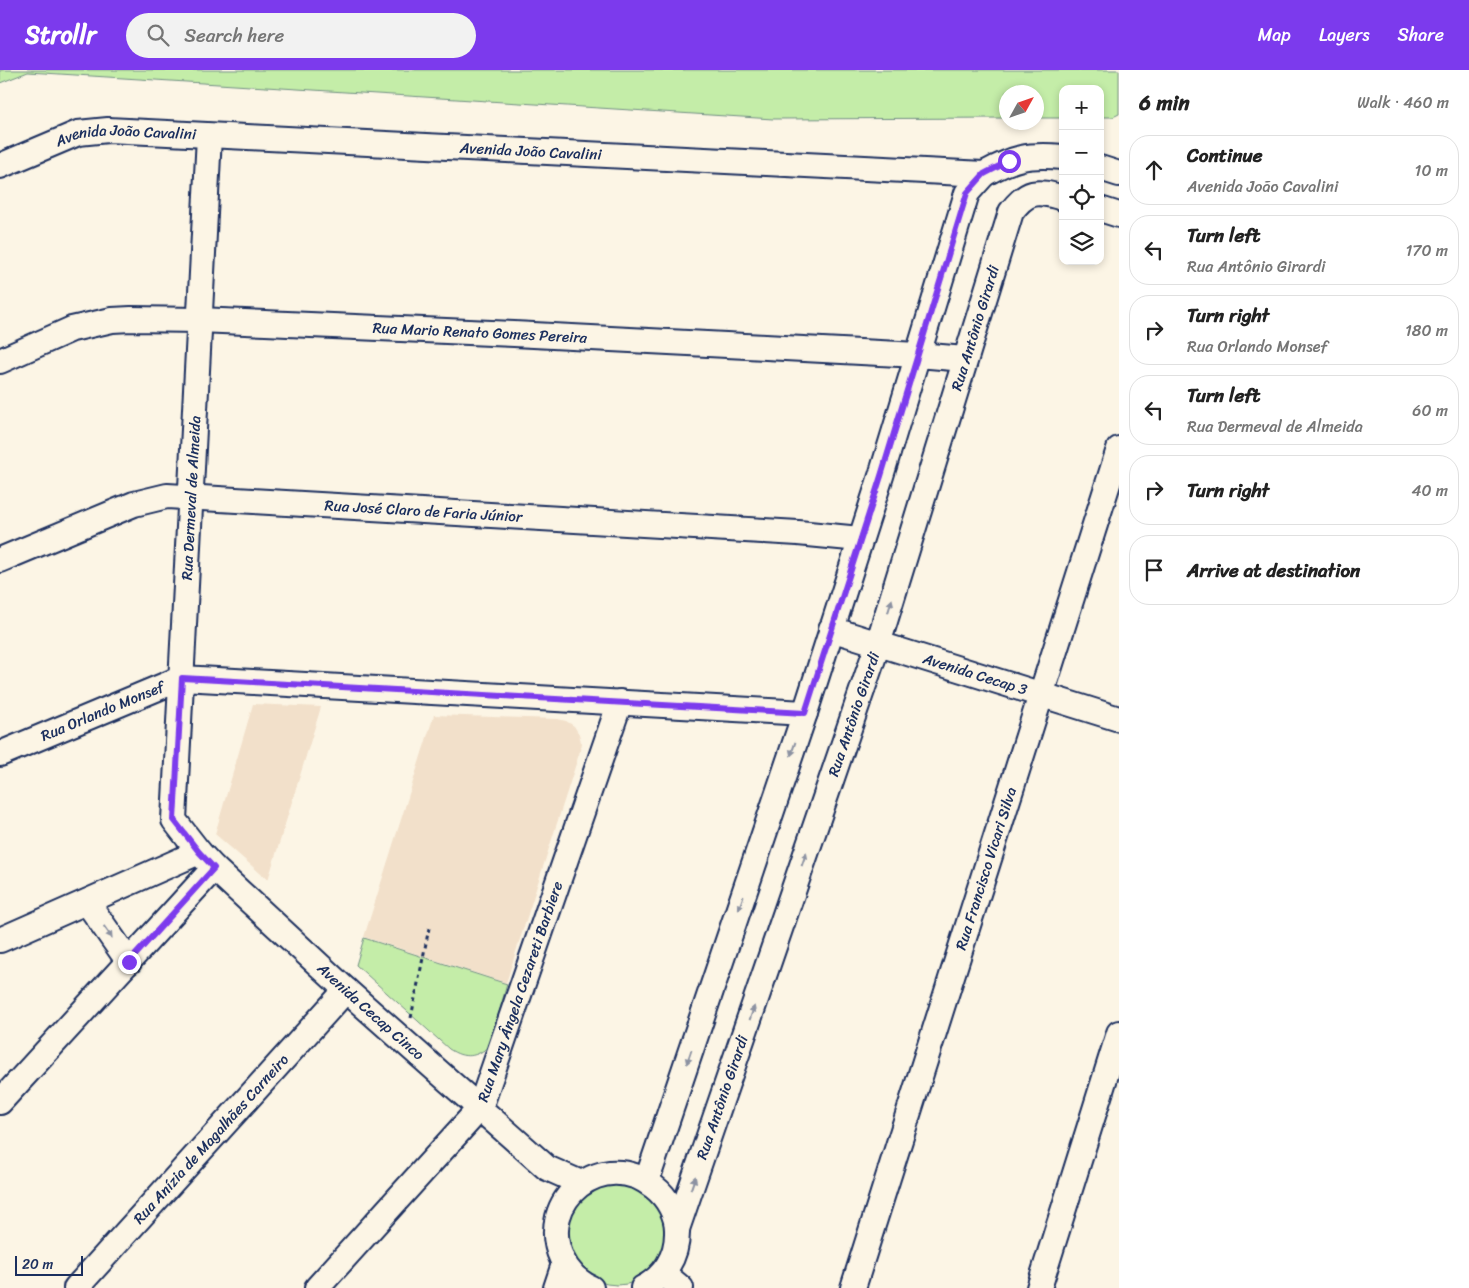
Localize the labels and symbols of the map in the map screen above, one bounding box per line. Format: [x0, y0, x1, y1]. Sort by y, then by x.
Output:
north arrow [999, 85, 1044, 130]
street label: Avenida João Cavalini [50, 117, 198, 155]
street label: Avenida João Cavalini [458, 135, 603, 168]
route start [998, 150, 1021, 173]
street label: Rua Antônio Girardi [944, 261, 1007, 394]
street label: Rua Mario Renato Gomes Pereira [372, 315, 588, 351]
street label: Rua Dermeval de Almeida [174, 415, 208, 581]
street label: Rua José Claro de Faria Júnior [324, 492, 524, 530]
one-way arrow [886, 598, 894, 613]
street label: Avenida Cecap 3 [919, 645, 1031, 703]
street label: Rua Antônio Girardi [820, 648, 887, 780]
street label: Rua Orlando Monsef [37, 673, 170, 749]
one-way arrow [789, 742, 796, 757]
street label: Rua Francisco Vicari Silva [948, 783, 1024, 953]
one-way arrow [800, 851, 808, 866]
street label: Rua Mary Ângela Cezareti Barbiere [470, 877, 570, 1106]
one-way arrow [737, 896, 744, 911]
one-way arrow [103, 925, 113, 939]
route end [118, 951, 141, 974]
street label: Avenida Cecap Cinco [310, 956, 431, 1067]
one-way arrow [748, 1005, 756, 1020]
street label: Rua Antônio Girardi [689, 1031, 756, 1163]
street label: Rua Anízia de Magalhães Carneiro [127, 1047, 296, 1230]
one-way arrow [685, 1050, 692, 1065]
one-way arrow [689, 1175, 697, 1190]
scale bar [15, 1253, 82, 1276]

